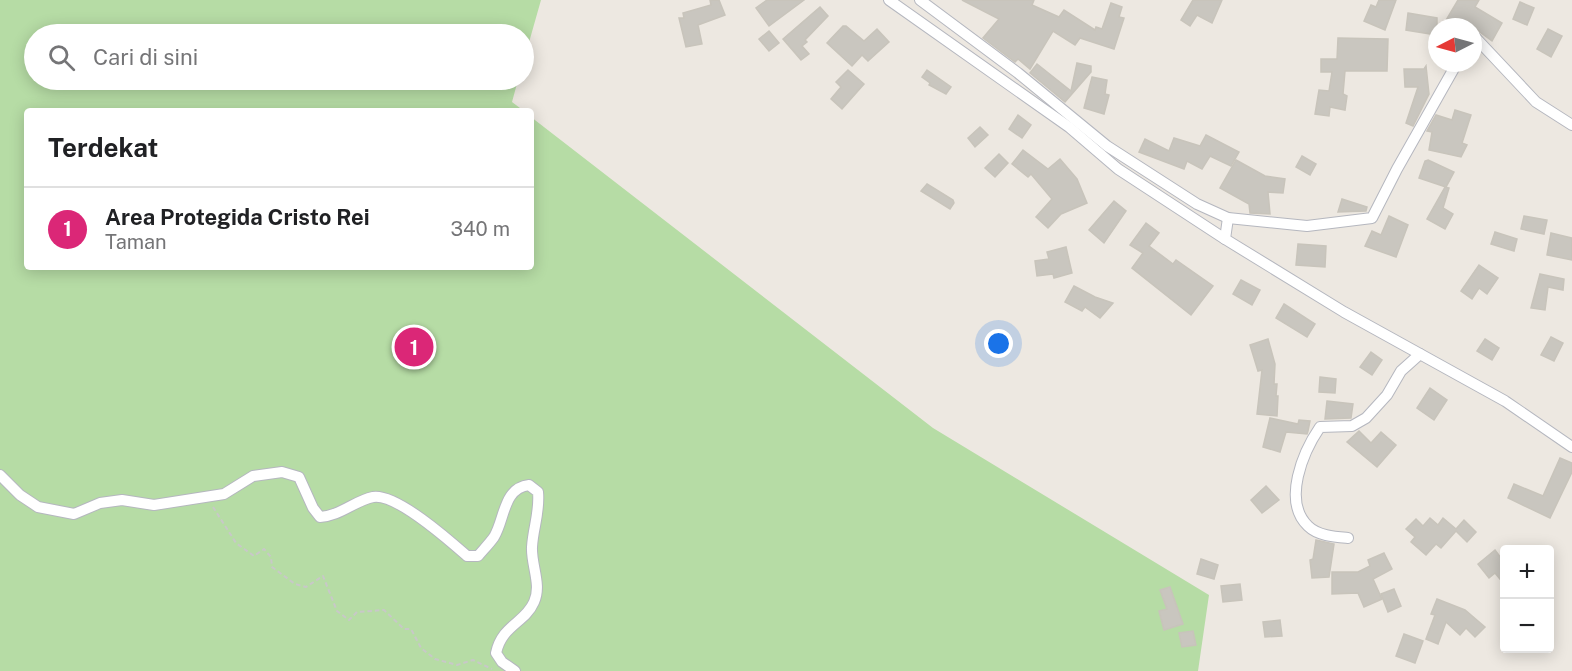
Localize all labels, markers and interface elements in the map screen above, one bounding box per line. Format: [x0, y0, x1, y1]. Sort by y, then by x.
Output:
north arrow [1428, 18, 1482, 72]
search box [24, 24, 534, 90]
icon: search [45, 41, 78, 74]
text: Cari di sini [93, 44, 198, 70]
text: Terdekat [48, 132, 158, 163]
text: Area Protegida Cristo Rei [105, 204, 370, 230]
text: 1 [63, 217, 72, 241]
text: 340 m [450, 217, 510, 241]
text: Taman [105, 230, 167, 254]
pin: 1 [394, 324, 434, 370]
your location [984, 329, 1013, 358]
map controls [1500, 545, 1554, 653]
button: + [1500, 545, 1554, 599]
button: − [1500, 599, 1554, 653]

